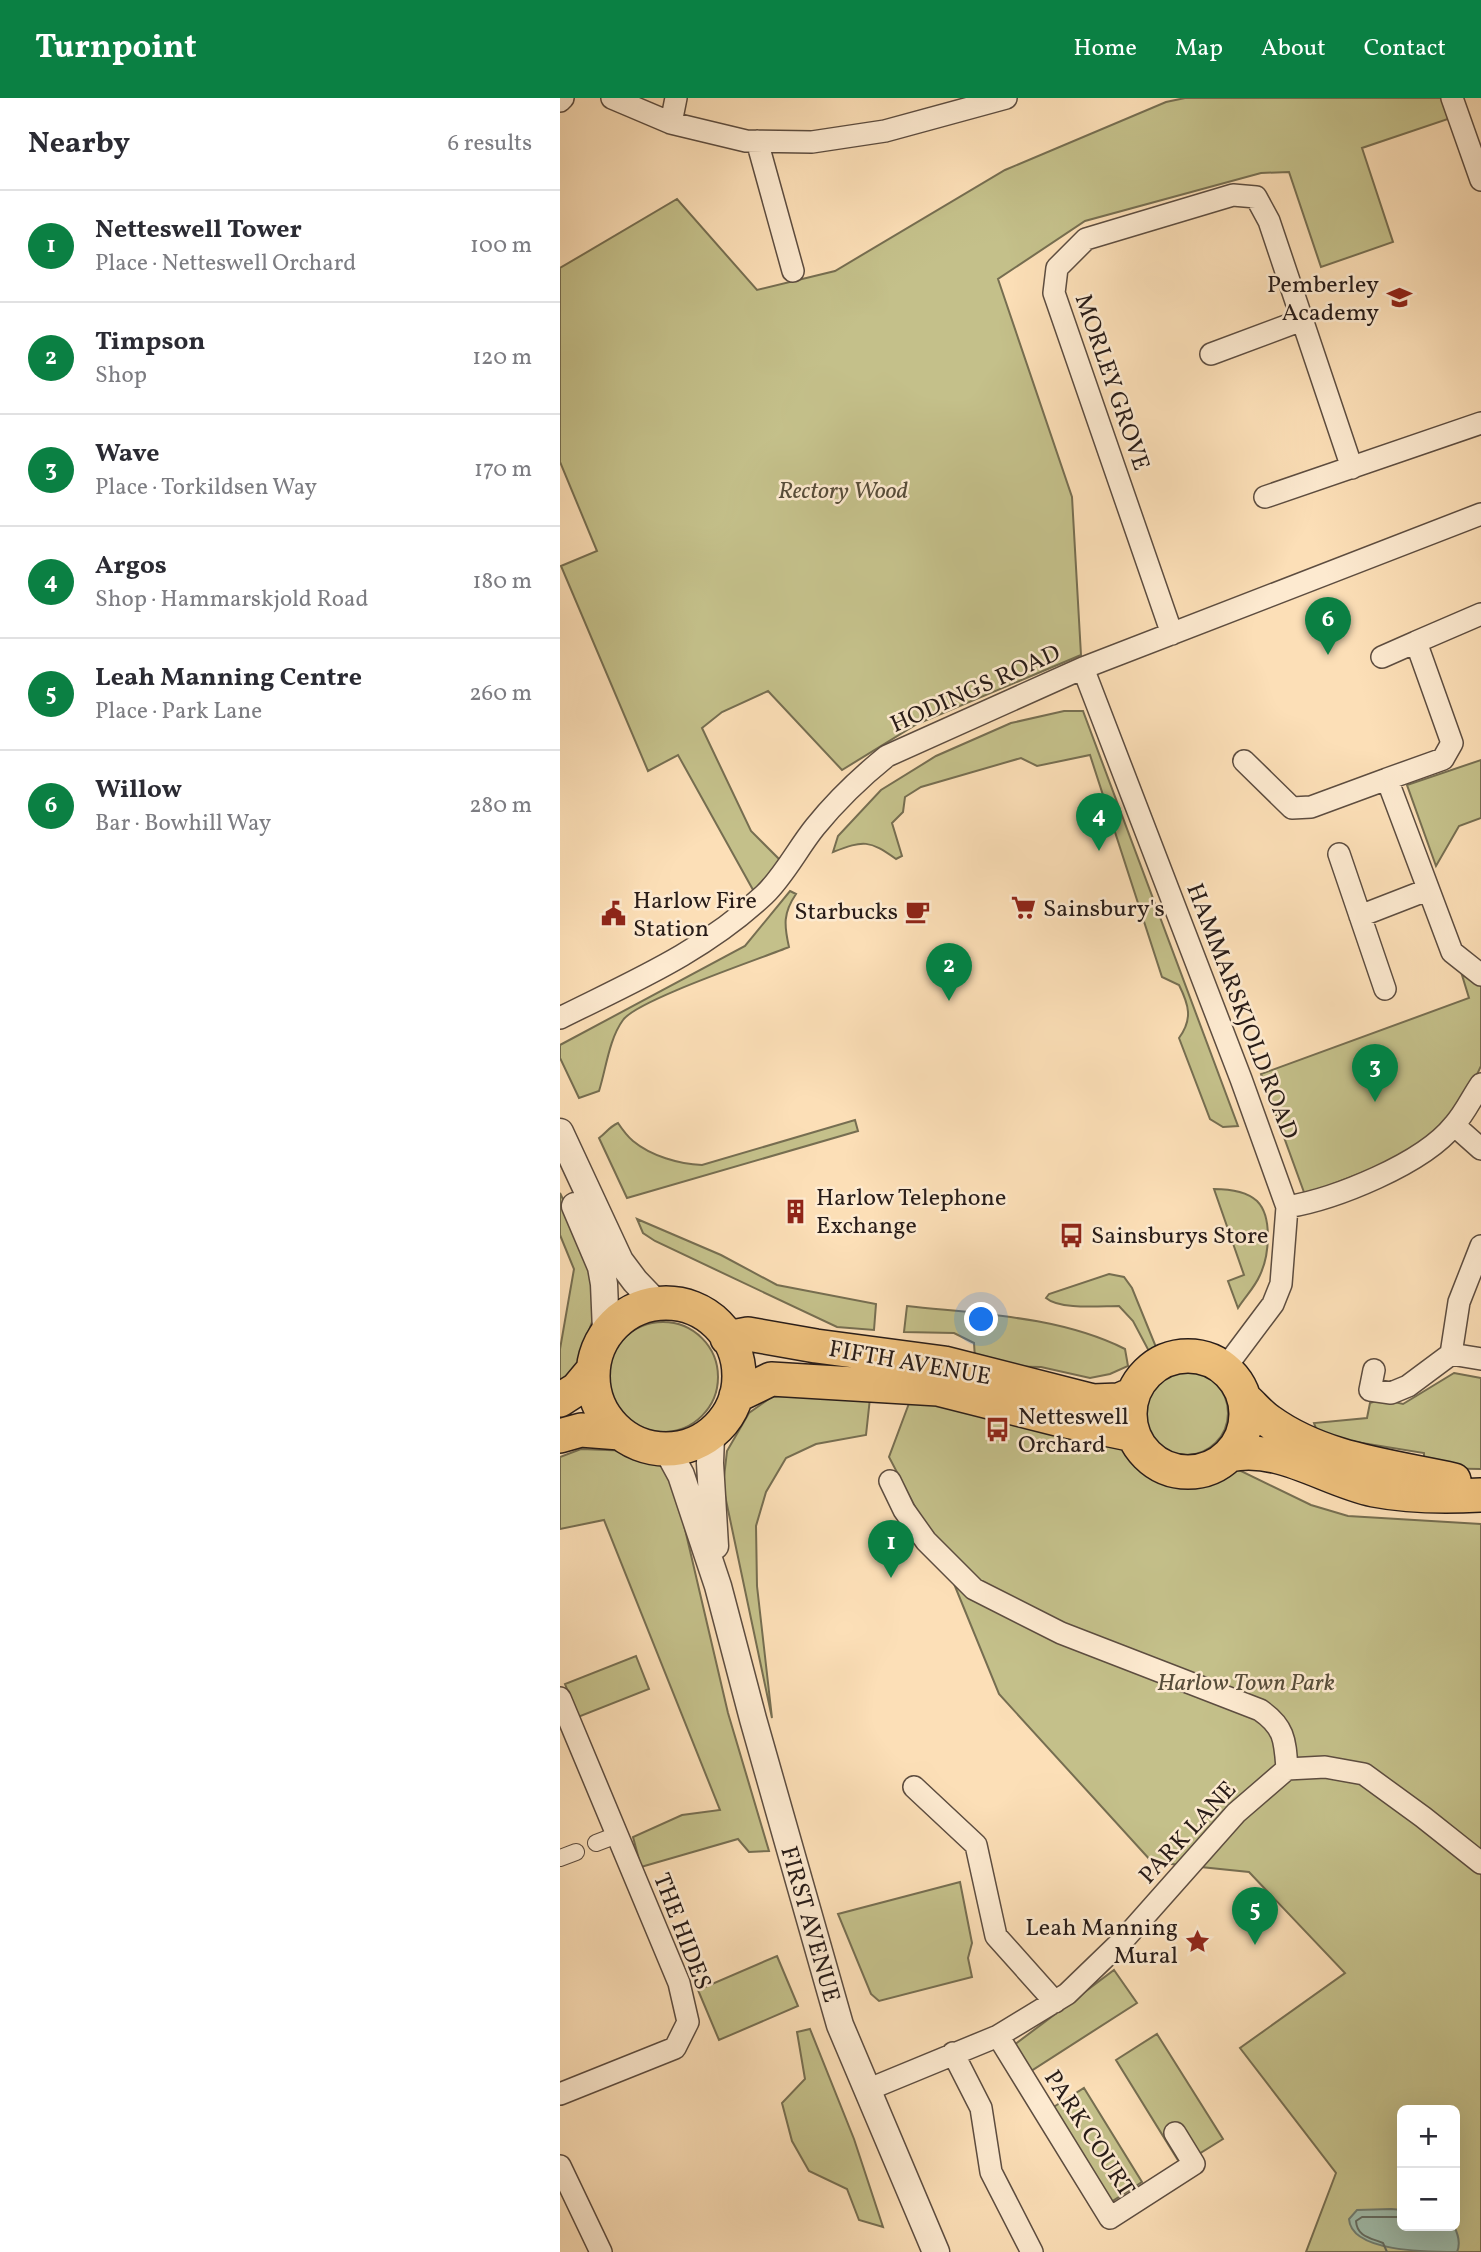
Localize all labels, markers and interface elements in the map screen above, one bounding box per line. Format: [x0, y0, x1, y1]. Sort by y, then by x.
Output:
text: Turnpoint [35, 26, 197, 72]
text: Home [1073, 32, 1137, 66]
text: Map [1175, 32, 1223, 66]
text: About [1261, 32, 1326, 66]
text: Contact [1364, 32, 1446, 66]
text: Nearby [28, 123, 130, 165]
text: 6 results [448, 128, 532, 160]
text: Netteswell Tower [95, 212, 302, 248]
text: 1 [46, 230, 56, 262]
text: 100 m [470, 230, 532, 262]
text: Place · Netteswell Orchard [95, 248, 356, 280]
place label: Pemberley Academy [1267, 269, 1379, 331]
school or university icon: Pemberley Academy [1385, 284, 1413, 312]
street label: MORLEY GROVE [1065, 290, 1157, 476]
text: Timpson [95, 324, 205, 360]
text: 2 [45, 342, 57, 374]
text: 120 m [472, 342, 532, 374]
text: Shop [95, 360, 147, 392]
text: Wave [95, 436, 160, 472]
text: 3 [45, 454, 57, 486]
text: 170 m [474, 454, 532, 486]
text: Place · Torkildsen Way [95, 472, 317, 504]
park label: Rectory Wood [778, 475, 909, 509]
text: Argos [95, 548, 167, 584]
text: 4 [44, 566, 58, 598]
text: 180 m [473, 566, 532, 598]
text: Shop · Hammarskjold Road [95, 584, 368, 616]
pin: 6 [1305, 597, 1351, 655]
street label: HODINGS ROAD [885, 637, 1066, 743]
text: Leah Manning Centre [95, 660, 362, 696]
text: 5 [45, 678, 57, 710]
text: 260 m [469, 678, 532, 710]
text: Place · Park Lane [95, 696, 262, 728]
text: Willow [95, 772, 182, 808]
text: 6 [45, 790, 57, 822]
text: 280 m [469, 790, 532, 822]
pin: 4 [1076, 793, 1122, 851]
text: Bar · Bowhill Way [95, 808, 271, 840]
street label: HAMMARSKJOLD ROAD [1177, 879, 1306, 1145]
place label: Harlow Fire Station [633, 885, 757, 947]
place label: Sainsbury's [1043, 893, 1165, 927]
supermarket icon: Sainsbury's [1009, 894, 1037, 922]
place label: Starbucks [794, 896, 898, 930]
cafe icon: Starbucks [904, 897, 932, 925]
public building icon: Harlow Fire Station [599, 900, 627, 928]
pin: 2 [926, 943, 972, 1001]
pin: 3 [1352, 1044, 1398, 1102]
place label: Harlow Telephone Exchange [816, 1182, 1006, 1244]
building icon: Harlow Telephone Exchange [782, 1197, 810, 1225]
place label: Sainsburys Store [1091, 1220, 1268, 1254]
bus stop icon: Sainsburys Store [1057, 1221, 1085, 1249]
your location [964, 1302, 998, 1336]
street label: FIFTH AVENUE [826, 1333, 994, 1395]
place label: Netteswell Orchard [1018, 1401, 1129, 1463]
bus stop icon: Netteswell Orchard [984, 1416, 1012, 1444]
pin: 1 [868, 1520, 914, 1578]
park label: Harlow Town Park [1157, 1667, 1335, 1701]
street label: PARK LANE [1132, 1774, 1245, 1892]
street label: FIRST AVENUE [770, 1842, 848, 2007]
street label: THE HIDES [643, 1868, 719, 1995]
pin: 5 [1232, 1887, 1278, 1945]
place label: Leah Manning Mural [1025, 1912, 1178, 1974]
place icon: Leah Manning Mural [1184, 1927, 1212, 1955]
street label: PARK COURT [1035, 2064, 1142, 2204]
map controls [1397, 2105, 1460, 2231]
button: + [1397, 2105, 1460, 2168]
button: − [1397, 2168, 1460, 2231]

